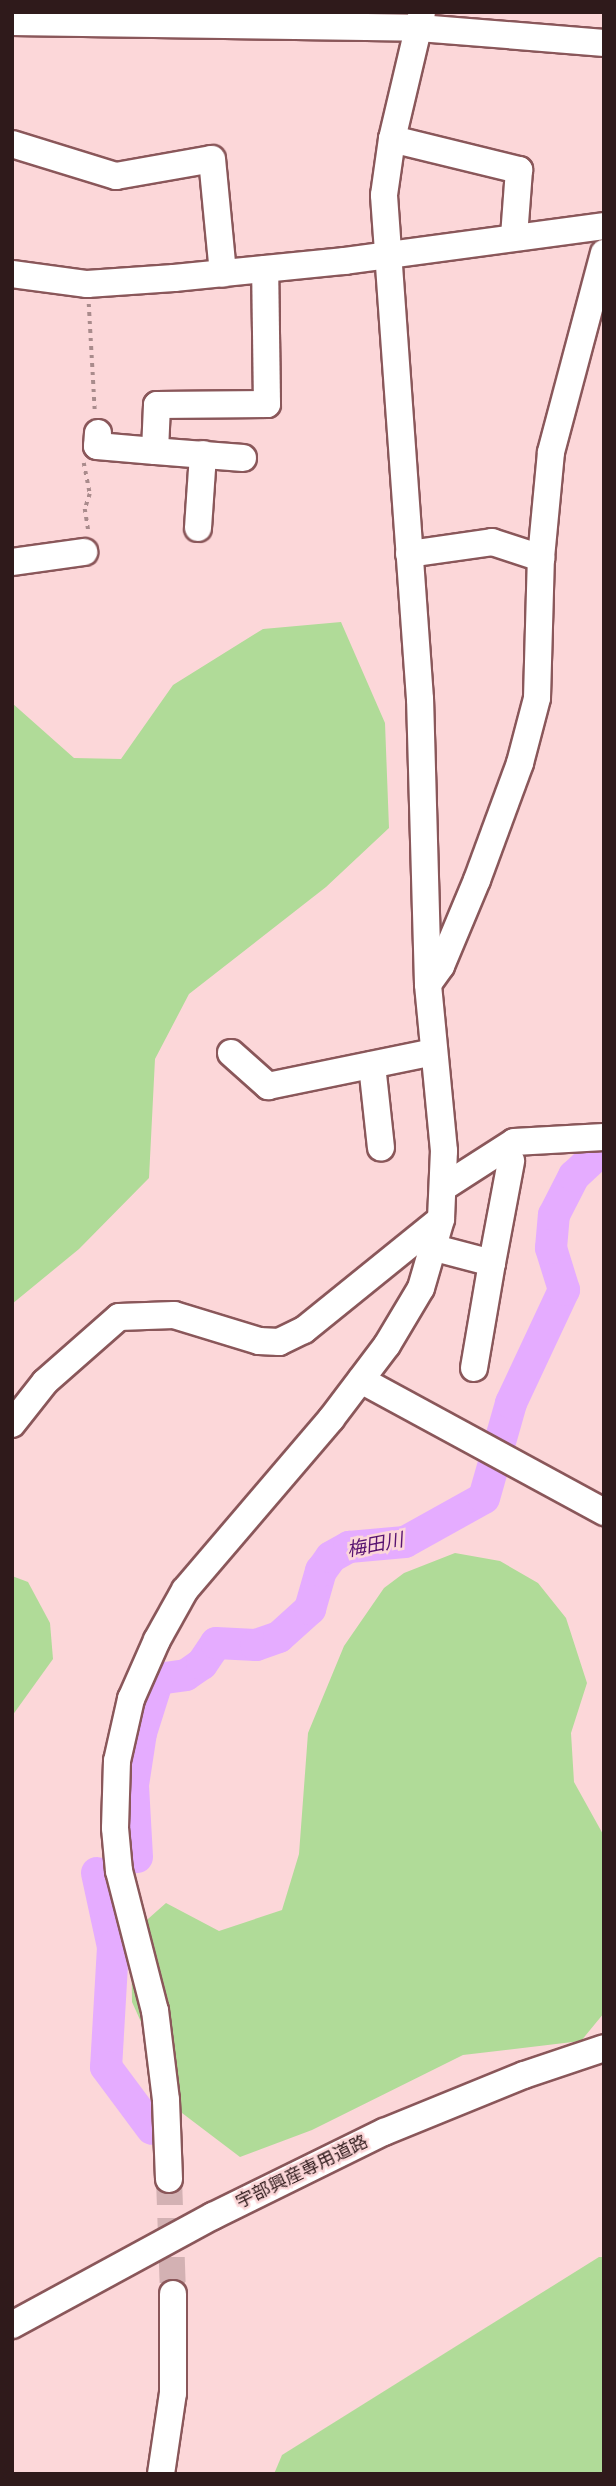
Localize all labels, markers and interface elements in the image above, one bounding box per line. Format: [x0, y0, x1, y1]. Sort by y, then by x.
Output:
water label: 梅田川 [345, 1528, 405, 1562]
street label: 宇部興産専用道路 [233, 2131, 371, 2213]

